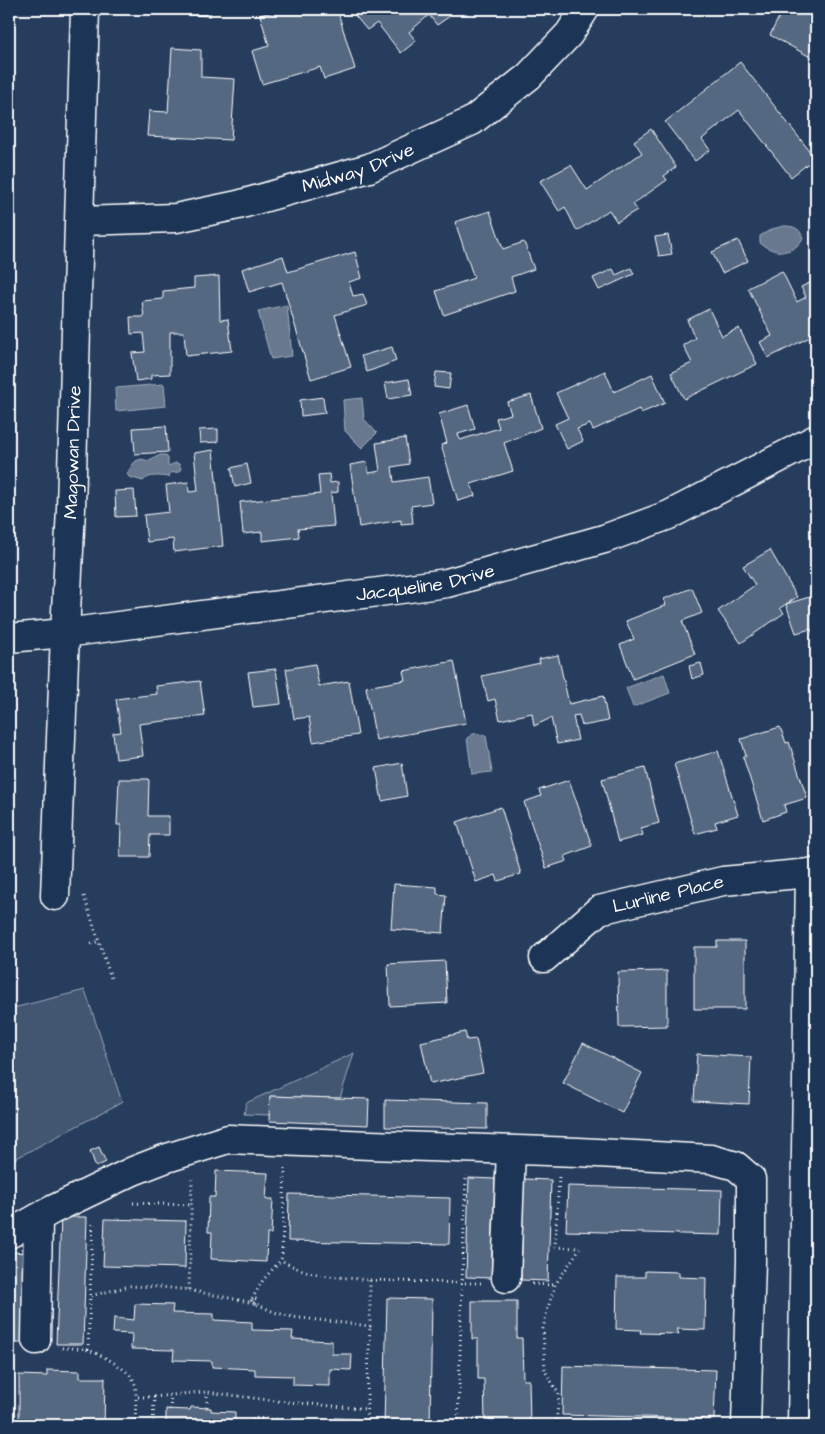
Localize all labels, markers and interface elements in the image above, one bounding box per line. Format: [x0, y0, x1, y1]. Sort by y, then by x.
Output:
street label: Midway Drive [299, 136, 418, 200]
street label: Magowan Drive [57, 385, 88, 520]
street label: Jacqueline Drive [354, 557, 498, 608]
street label: Lurline Place [610, 868, 727, 920]

